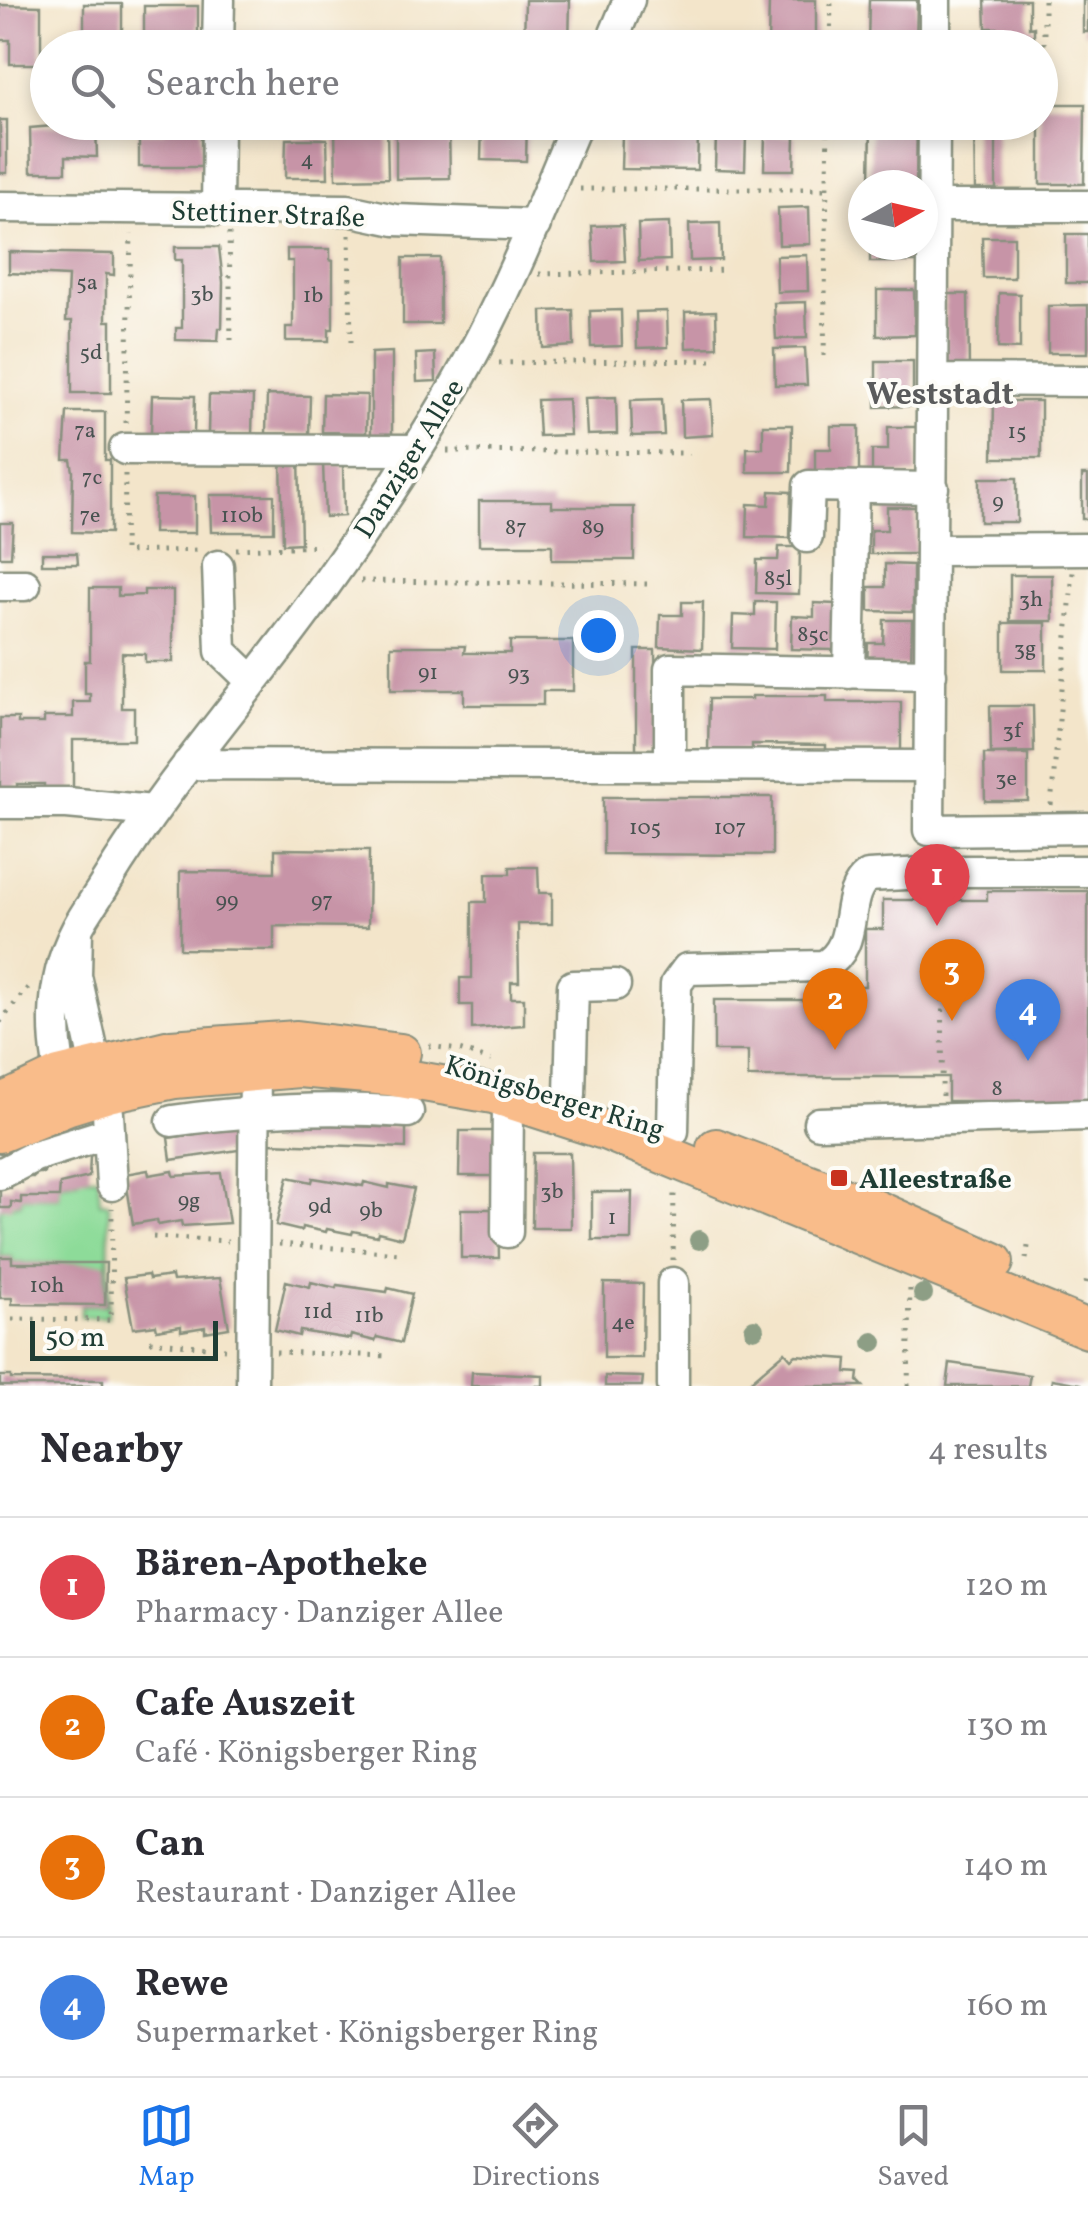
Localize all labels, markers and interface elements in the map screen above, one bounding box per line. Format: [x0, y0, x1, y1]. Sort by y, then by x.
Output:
search box [30, 30, 1058, 140]
icon: search [65, 58, 120, 113]
text: Search here [145, 59, 340, 112]
house number: 4 [300, 145, 314, 176]
north arrow [848, 170, 938, 260]
street label: Stettiner Straße [170, 193, 366, 238]
house number: 5a [76, 268, 98, 299]
house number: 3b [190, 280, 214, 311]
house number: 1b [303, 281, 323, 312]
house number: 5d [80, 338, 103, 369]
street label: Danziger Allee [346, 372, 475, 547]
district label: Weststadt [866, 374, 1014, 418]
house number: 7a [74, 416, 96, 447]
house number: 15 [1007, 417, 1027, 448]
house number: 7c [82, 463, 102, 494]
house number: 9 [992, 487, 1004, 518]
house number: 7e [79, 501, 101, 532]
house number: 110b [221, 501, 263, 532]
house number: 87 [505, 513, 527, 544]
house number: 89 [582, 513, 604, 544]
house number: 85l [764, 564, 792, 595]
house number: 3h [1019, 585, 1043, 616]
your location [573, 610, 624, 661]
house number: 85c [797, 620, 829, 651]
house number: 3g [1014, 634, 1036, 665]
house number: 91 [418, 658, 438, 689]
house number: 93 [508, 659, 530, 690]
house number: 3f [1003, 716, 1024, 747]
house number: 3e [995, 764, 1017, 795]
house number: 105 [629, 813, 661, 844]
house number: 107 [714, 813, 746, 844]
pin: 1 [904, 844, 970, 926]
house number: 99 [215, 886, 239, 917]
house number: 97 [311, 886, 333, 917]
pin: 3 [920, 938, 984, 1021]
pin: 2 [802, 968, 868, 1050]
pin: 4 [996, 978, 1060, 1061]
street label: Königsberger Ring [440, 1046, 669, 1150]
house number: 8 [991, 1074, 1003, 1105]
place label: Alleestraße [859, 1161, 1012, 1200]
marker: Alleestraße [828, 1167, 850, 1189]
house number: 3b [540, 1177, 564, 1208]
house number: 9g [178, 1186, 200, 1217]
house number: 9d [308, 1192, 332, 1223]
house number: 9b [359, 1196, 383, 1227]
house number: 1 [608, 1203, 616, 1234]
house number: 10h [30, 1271, 64, 1302]
house number: 11d [303, 1297, 333, 1328]
house number: 11b [354, 1301, 384, 1332]
house number: 4e [611, 1308, 635, 1339]
scale bar [30, 1316, 218, 1360]
text: 50 m [45, 1319, 105, 1358]
text: Nearby [40, 1422, 183, 1481]
text: 4 results [928, 1429, 1048, 1473]
text: Bären-Apotheke [135, 1539, 428, 1592]
text: 1 [66, 1565, 79, 1609]
text: 120 m [965, 1565, 1048, 1609]
text: Pharmacy · Danziger Allee [135, 1592, 503, 1636]
text: Cafe Auszeit [135, 1679, 355, 1732]
text: 2 [64, 1705, 81, 1749]
text: 130 m [966, 1705, 1048, 1749]
text: Café · Königsberger Ring [135, 1732, 478, 1776]
text: Can [135, 1819, 205, 1872]
text: 3 [64, 1845, 81, 1889]
text: 140 m [963, 1845, 1048, 1889]
text: Restaurant · Danziger Allee [135, 1872, 516, 1916]
text: Rewe [135, 1959, 229, 2012]
text: 4 [63, 1985, 82, 2029]
text: 160 m [965, 1985, 1048, 2029]
text: Supermarket · Königsberger Ring [135, 2012, 598, 2056]
tab: Map [139, 2098, 195, 2197]
tab: Directions [472, 2098, 600, 2197]
tab: Saved [877, 2098, 949, 2197]

